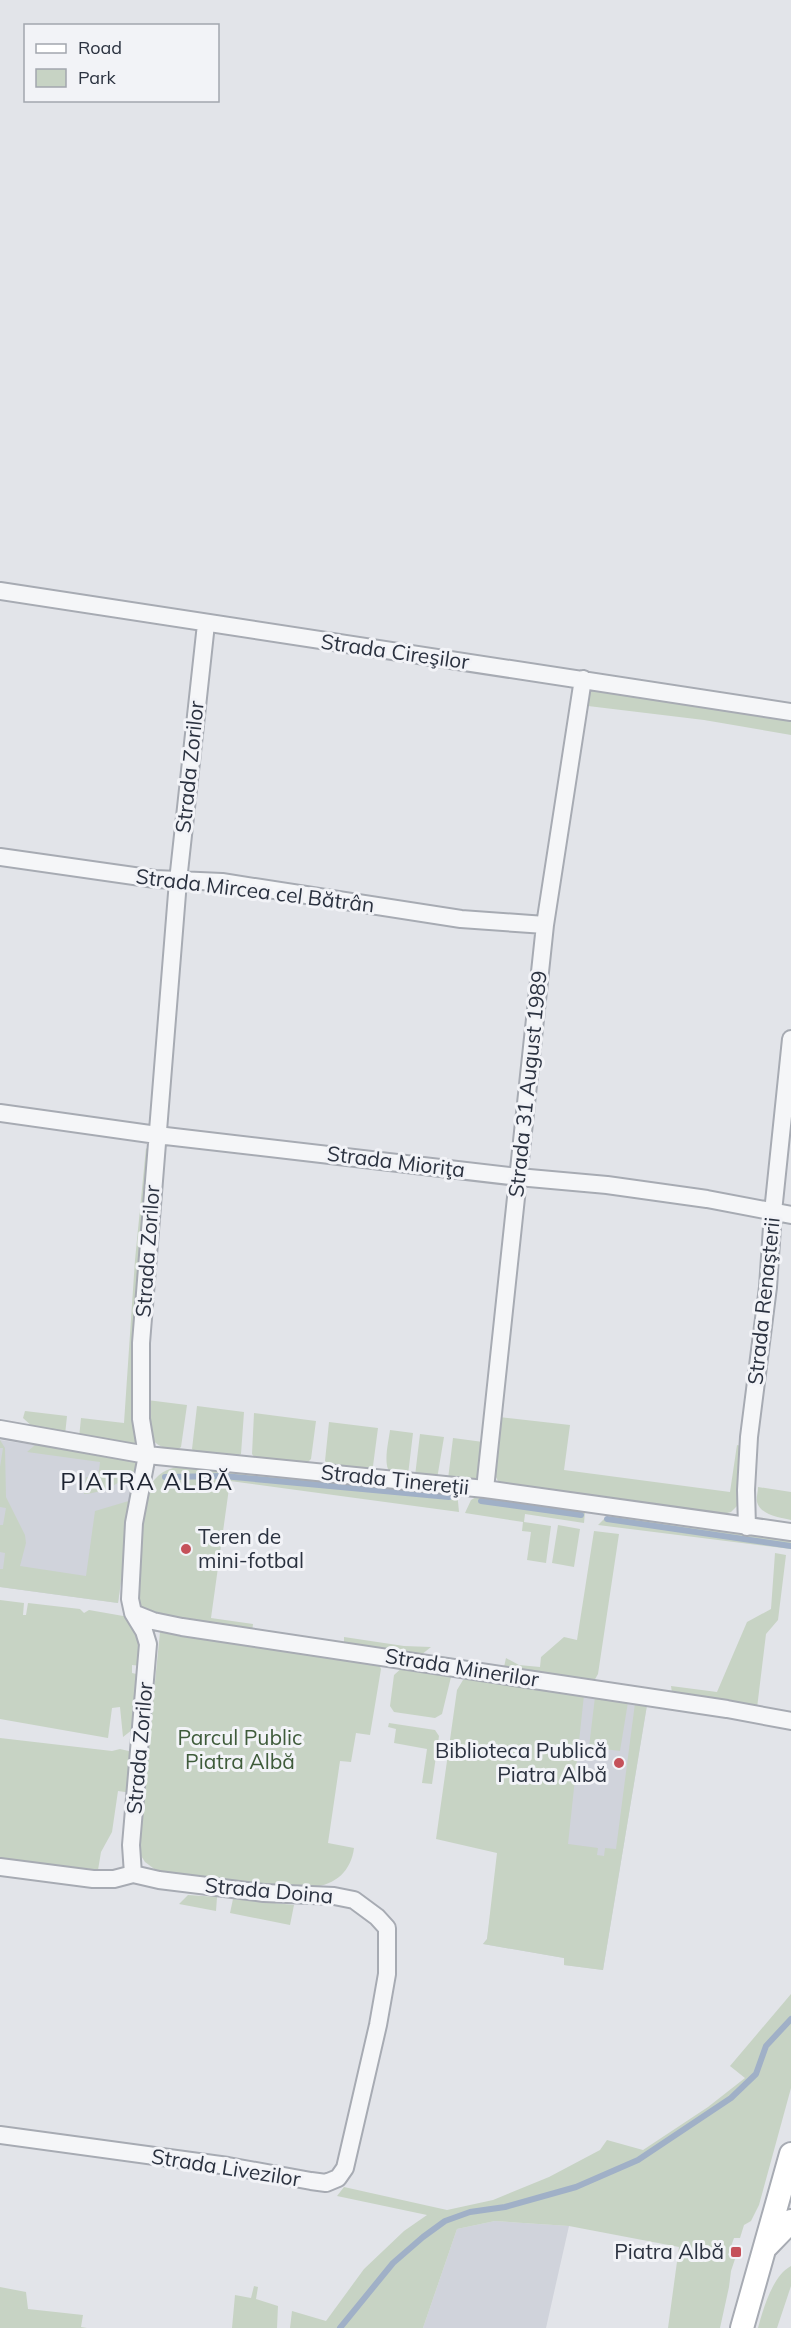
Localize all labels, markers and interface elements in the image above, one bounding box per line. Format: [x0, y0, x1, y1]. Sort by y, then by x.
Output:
legend [24, 24, 219, 102]
text: Road [78, 36, 122, 59]
text: Park [78, 66, 117, 89]
street label: Strada Cireşilor [319, 628, 471, 674]
street label: Strada Zorilor [169, 699, 209, 834]
street label: Strada Mircea cel Bătrân [134, 862, 376, 918]
street label: Strada 31 August 1989 [502, 969, 552, 1199]
street label: Strada Mioriţa [326, 1140, 467, 1182]
street label: Strada Zorilor [129, 1184, 165, 1318]
street label: Strada Renaşterii [741, 1216, 785, 1386]
street label: Strada Tinereţii [320, 1458, 470, 1500]
district label: PIATRA ALBĂ [60, 1466, 234, 1496]
place label: Teren de mini-fotbal [198, 1523, 304, 1573]
marker: Teren de mini-fotbal [179, 1542, 193, 1556]
street label: Strada Minerilor [383, 1642, 541, 1692]
street label: Strada Zorilor [120, 1680, 158, 1815]
park label: Parcul Public Piatra Albă [178, 1724, 302, 1774]
place label: Biblioteca Publică Piatra Albă [435, 1737, 607, 1787]
marker: Biblioteca Publică Piatra Albă [612, 1756, 626, 1770]
street label: Strada Doina [204, 1871, 334, 1909]
street label: Strada Livezilor [150, 2142, 303, 2192]
place label: Piatra Albă [614, 2238, 724, 2264]
marker: Piatra Albă [729, 2245, 743, 2259]

